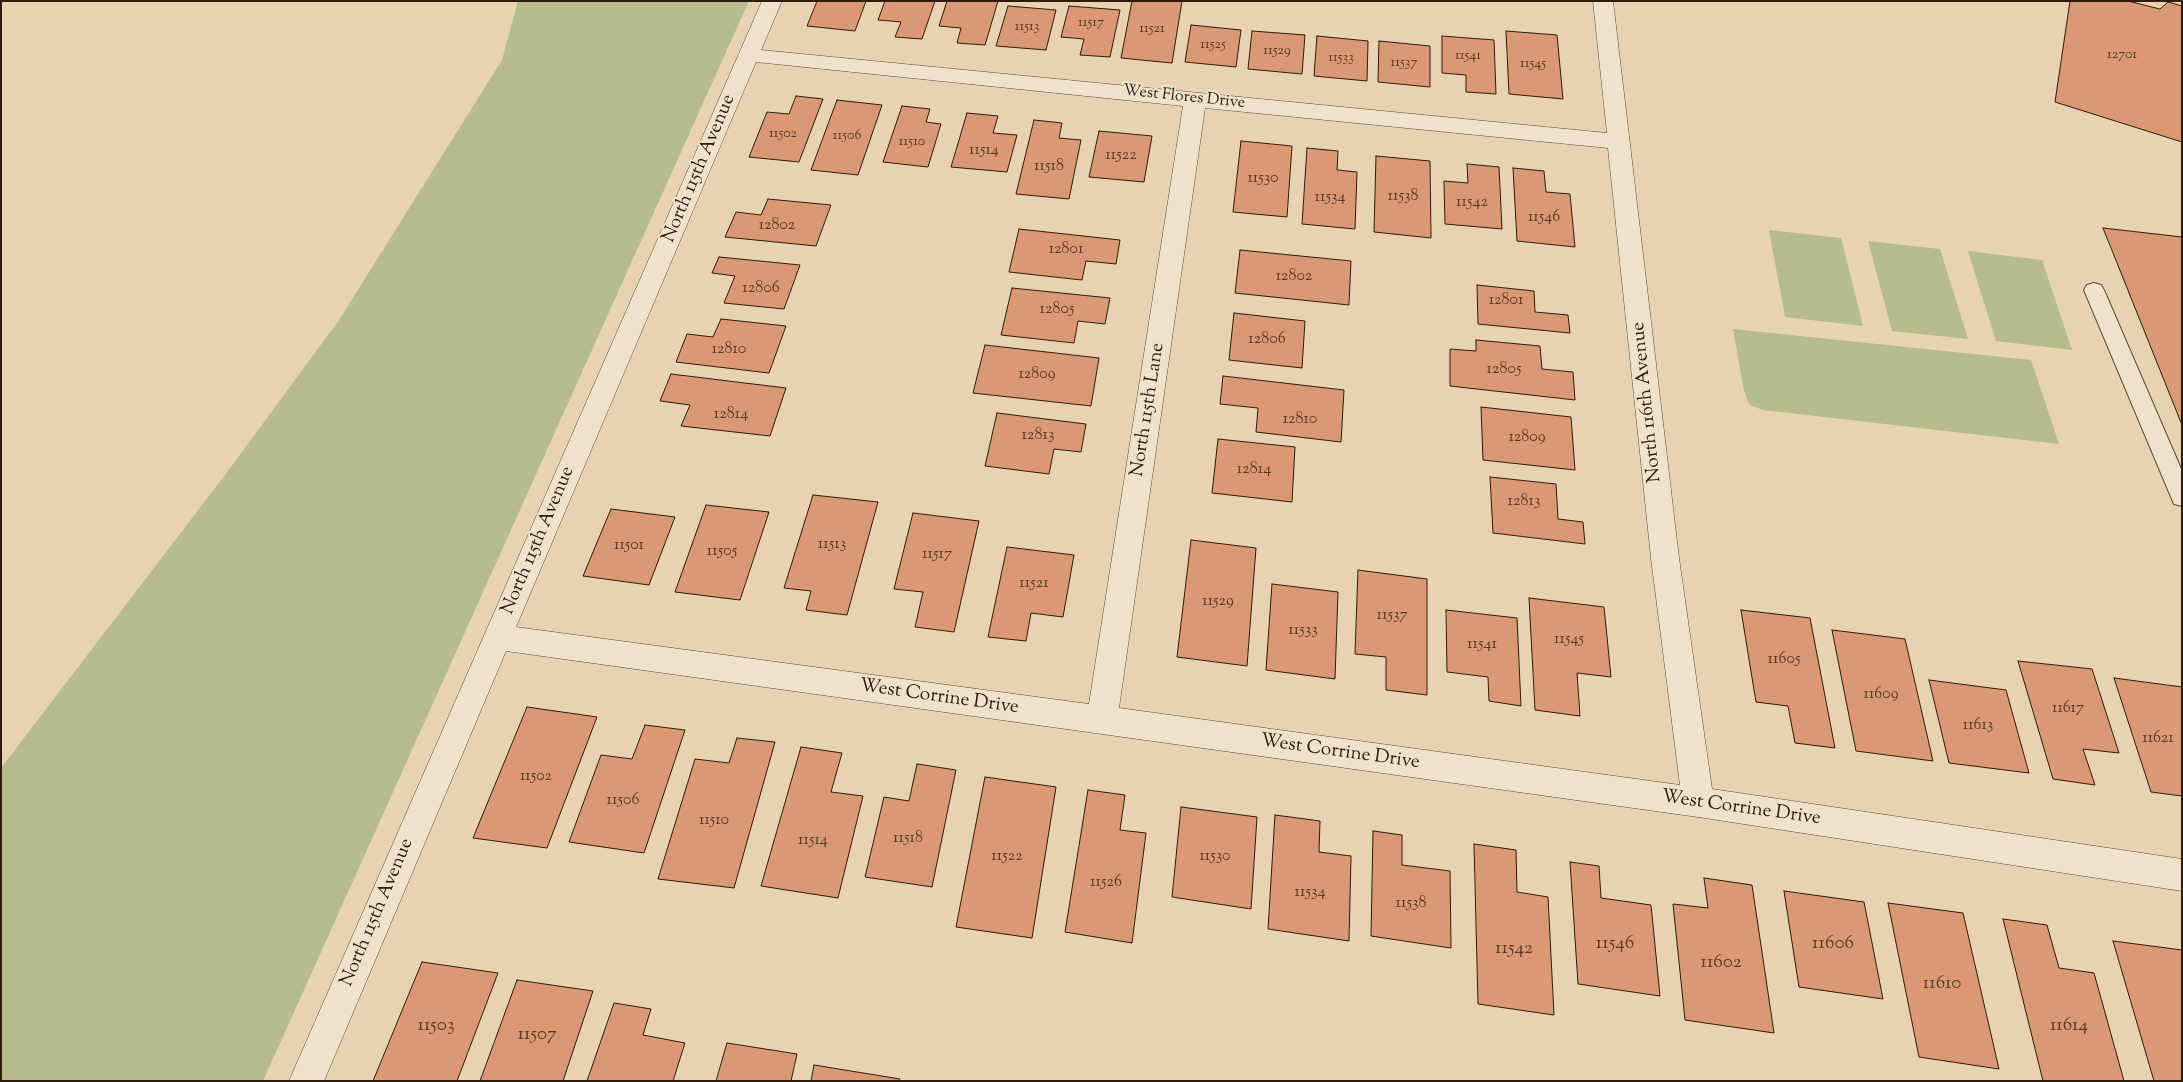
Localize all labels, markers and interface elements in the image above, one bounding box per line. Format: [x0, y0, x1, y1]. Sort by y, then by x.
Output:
house number: 11517 [1078, 16, 1104, 32]
house number: 11513 [1015, 20, 1039, 36]
house number: 11521 [1139, 22, 1165, 38]
house number: 11525 [1200, 38, 1226, 54]
house number: 11529 [1263, 44, 1291, 60]
house number: 12701 [2107, 48, 2137, 64]
house number: 11541 [1455, 49, 1481, 65]
house number: 11533 [1328, 51, 1354, 67]
house number: 11537 [1391, 56, 1417, 72]
house number: 11545 [1520, 57, 1546, 73]
street label: West Flores Drive [1122, 82, 1246, 114]
street label: North 115th Avenue [659, 92, 741, 246]
house number: 11502 [769, 127, 797, 143]
house number: 11506 [833, 129, 861, 145]
house number: 11510 [899, 135, 925, 151]
house number: 11514 [969, 141, 999, 161]
house number: 11522 [1105, 146, 1137, 166]
house number: 11518 [1034, 157, 1064, 177]
house number: 11530 [1247, 169, 1279, 189]
house number: 11538 [1388, 187, 1418, 207]
house number: 11534 [1315, 188, 1345, 208]
house number: 11542 [1456, 193, 1488, 213]
house number: 11546 [1528, 208, 1560, 228]
house number: 12802 [759, 216, 795, 236]
house number: 12801 [1049, 240, 1083, 260]
house number: 12802 [1276, 267, 1312, 287]
house number: 12806 [742, 279, 780, 299]
house number: 12801 [1489, 291, 1523, 311]
house number: 12805 [1040, 300, 1074, 320]
street label: North 116th Avenue [1628, 320, 1668, 484]
house number: 12806 [1248, 330, 1286, 350]
house number: 12810 [712, 340, 746, 360]
street label: North 115th Lane [1127, 341, 1171, 479]
house number: 12805 [1487, 360, 1521, 380]
house number: 12809 [1018, 365, 1056, 385]
house number: 12814 [714, 405, 748, 425]
house number: 12810 [1283, 410, 1317, 430]
house number: 12813 [1022, 426, 1054, 446]
house number: 12809 [1508, 428, 1546, 448]
house number: 12814 [1237, 460, 1271, 480]
street label: North 115th Avenue [498, 464, 580, 618]
house number: 12813 [1508, 492, 1540, 512]
house number: 11513 [818, 535, 846, 555]
house number: 11501 [614, 536, 644, 556]
house number: 11505 [707, 542, 737, 562]
house number: 11517 [922, 545, 952, 565]
house number: 11521 [1019, 574, 1049, 594]
house number: 11529 [1202, 592, 1234, 612]
house number: 11537 [1377, 606, 1407, 626]
house number: 11533 [1288, 621, 1318, 641]
house number: 11545 [1554, 630, 1584, 650]
house number: 11541 [1467, 635, 1497, 655]
house number: 11605 [1768, 650, 1800, 670]
street label: West Corrine Drive [858, 676, 1020, 720]
house number: 11609 [1863, 685, 1899, 705]
house number: 11617 [2052, 699, 2084, 719]
house number: 11613 [1963, 716, 1993, 736]
house number: 11621 [2142, 729, 2174, 749]
street label: West Corrine Drive [1259, 731, 1421, 775]
house number: 11502 [520, 767, 552, 787]
street label: West Corrine Drive [1660, 787, 1822, 831]
house number: 11506 [607, 791, 639, 811]
house number: 11510 [699, 811, 729, 831]
house number: 11518 [893, 829, 923, 849]
house number: 11514 [798, 831, 828, 851]
street label: North 115th Avenue [337, 836, 419, 990]
house number: 11522 [991, 847, 1023, 867]
house number: 11530 [1199, 847, 1231, 867]
house number: 11526 [1090, 873, 1122, 893]
house number: 11534 [1295, 883, 1325, 903]
house number: 11538 [1396, 894, 1426, 914]
house number: 11546 [1596, 934, 1634, 956]
house number: 11606 [1812, 934, 1854, 956]
house number: 11542 [1495, 939, 1533, 961]
house number: 11602 [1700, 953, 1742, 975]
house number: 11610 [1923, 974, 1961, 996]
house number: 11503 [417, 1016, 455, 1038]
house number: 11614 [2050, 1016, 2088, 1038]
house number: 11507 [518, 1025, 556, 1047]

